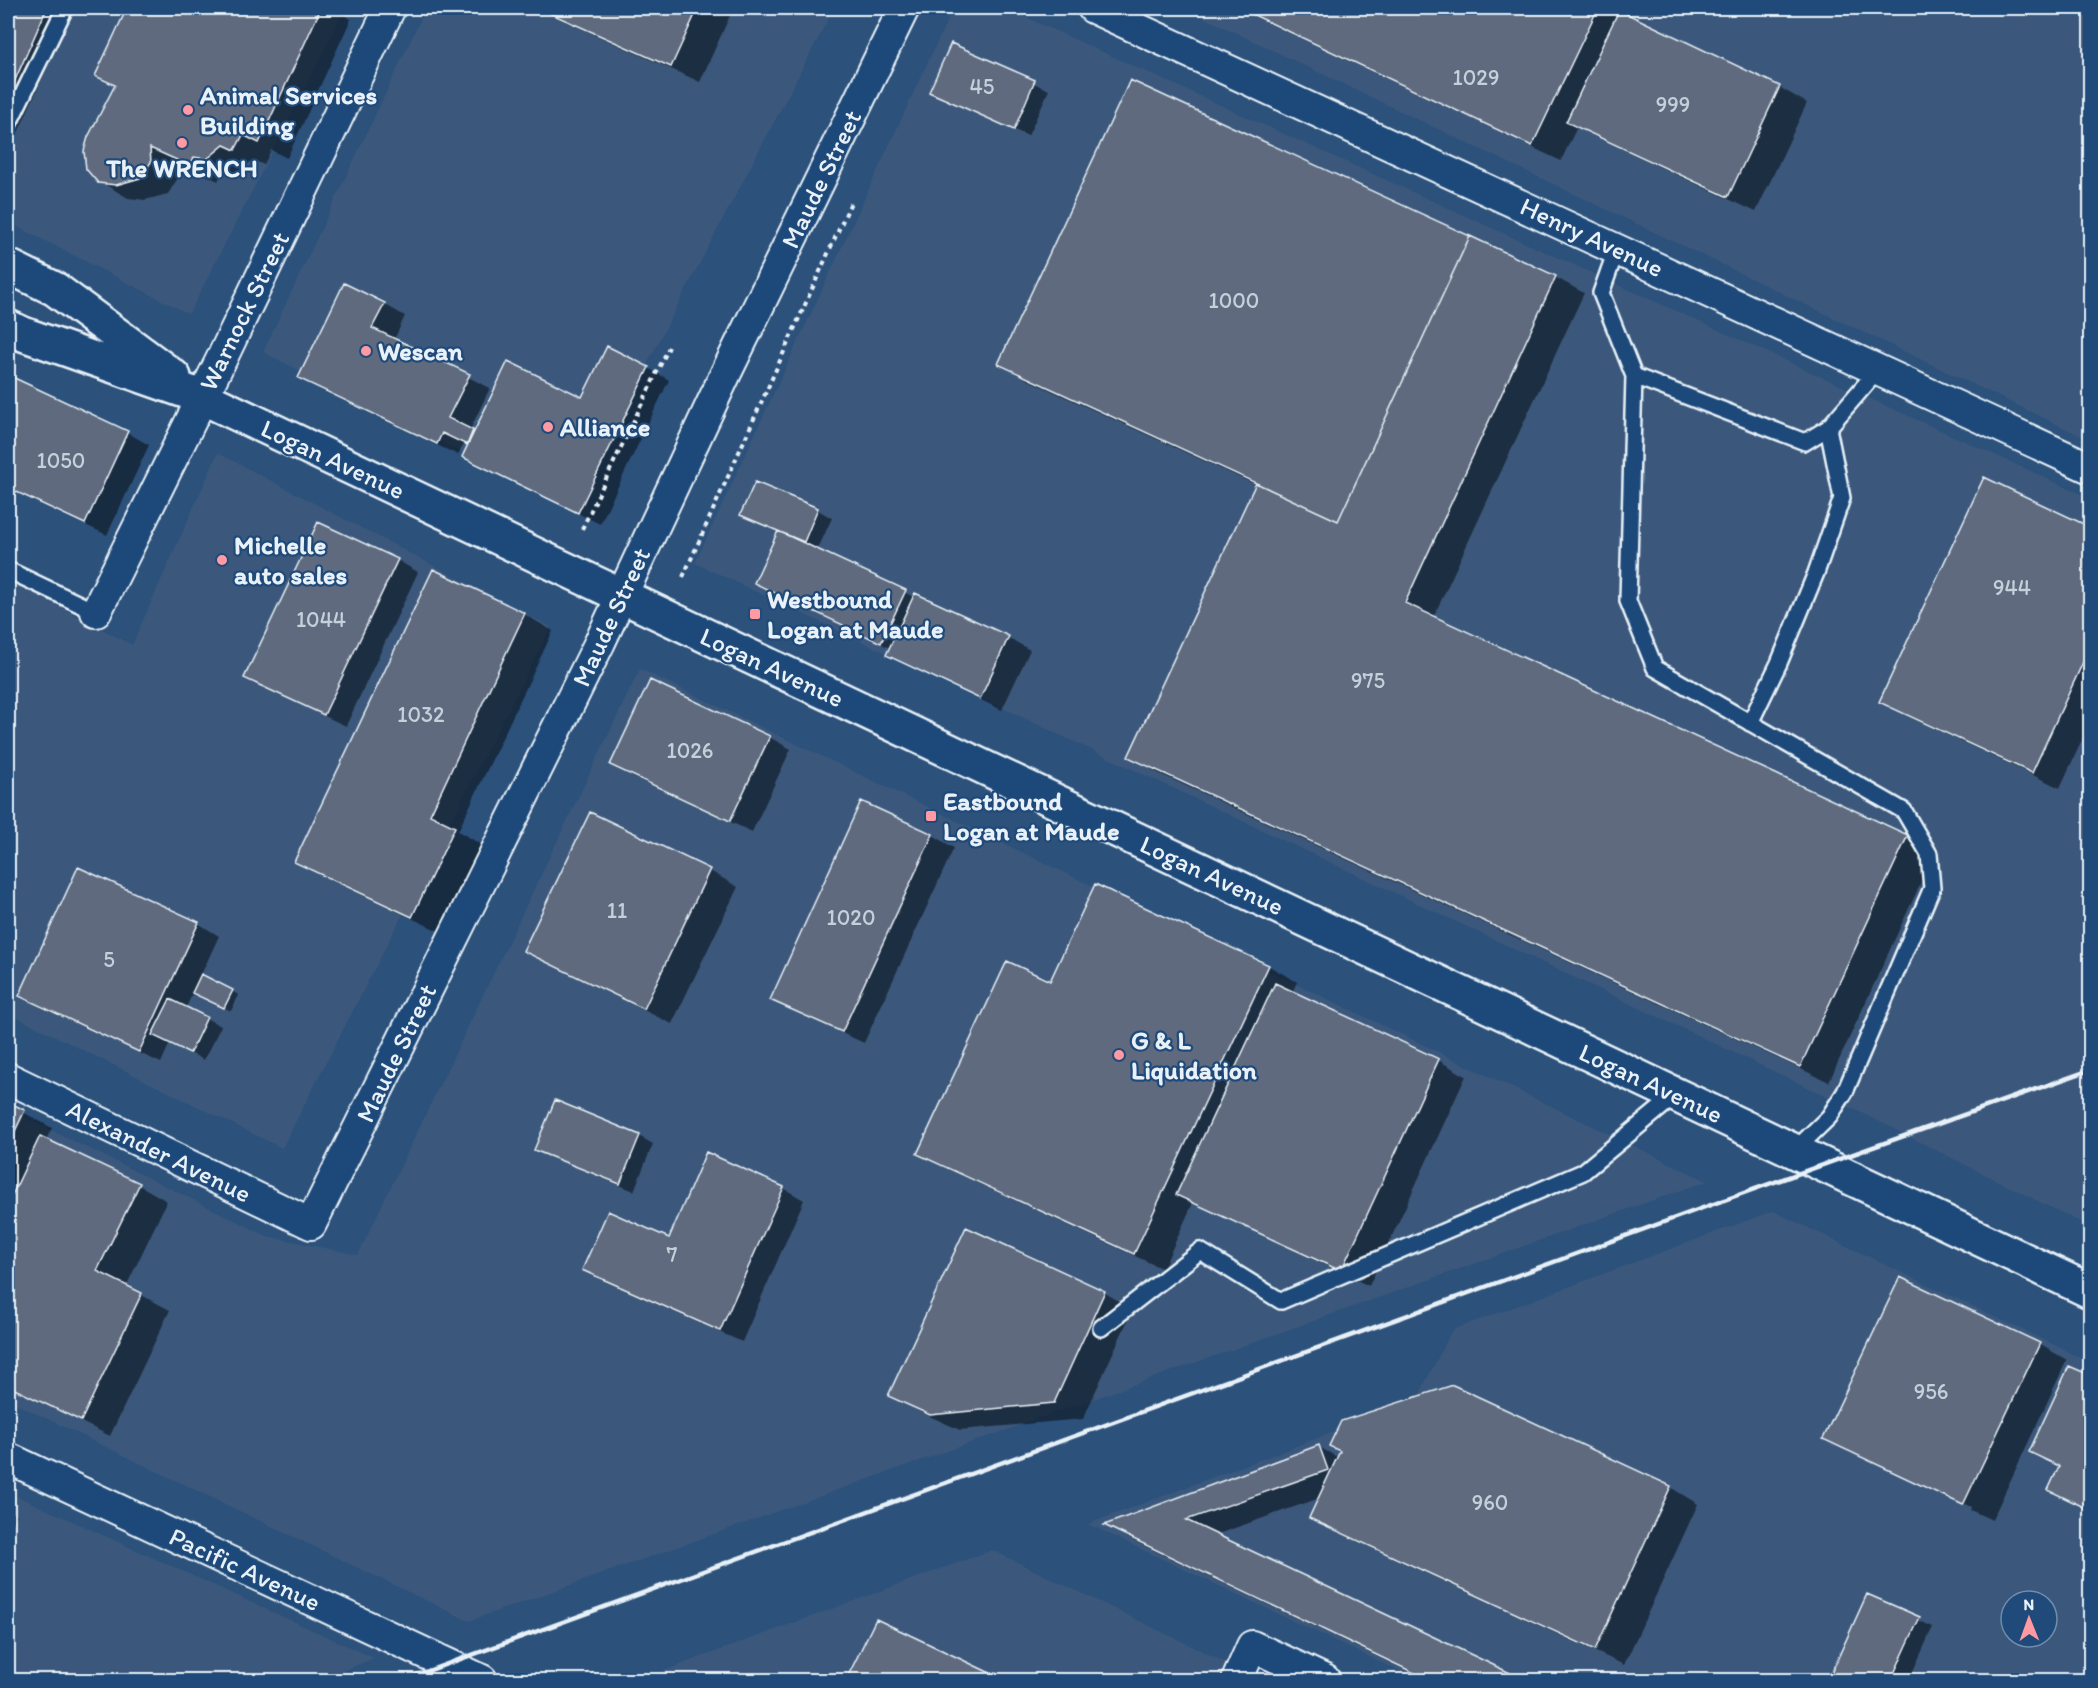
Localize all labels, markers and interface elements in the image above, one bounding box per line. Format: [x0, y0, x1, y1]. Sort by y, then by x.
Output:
house number: 1029 [1453, 64, 1499, 91]
house number: 45 [970, 73, 994, 100]
place label: Animal Services Building [199, 79, 377, 141]
house number: 999 [1656, 91, 1690, 118]
marker: Animal Services Building [181, 103, 195, 117]
street label: Maude Street [774, 104, 868, 253]
marker: The WRENCH [175, 136, 189, 150]
place label: The WRENCH [105, 152, 258, 184]
street label: Henry Avenue [1515, 190, 1669, 284]
street label: Warnock Street [192, 226, 296, 396]
house number: 1000 [1209, 287, 1259, 314]
place label: Wescan [378, 335, 463, 367]
marker: Wescan [359, 344, 373, 358]
place label: Alliance [559, 411, 650, 443]
street label: Logan Avenue [256, 412, 410, 506]
marker: Alliance [541, 420, 555, 434]
house number: 1050 [37, 447, 85, 474]
place label: Michelle auto sales [234, 529, 347, 591]
street label: Maude Street [565, 542, 657, 692]
marker: Michelle auto sales [215, 553, 229, 567]
house number: 944 [1993, 574, 2031, 601]
place label: Westbound Logan at Maude [767, 583, 943, 645]
house number: 1044 [296, 606, 346, 633]
marker: Westbound Logan at Maude [748, 607, 762, 621]
street label: Logan Avenue [695, 620, 849, 714]
house number: 975 [1351, 667, 1385, 694]
house number: 1032 [397, 701, 445, 728]
house number: 1026 [667, 737, 713, 764]
place label: Eastbound Logan at Maude [943, 785, 1119, 847]
marker: Eastbound Logan at Maude [924, 809, 938, 823]
street label: Logan Avenue [1135, 828, 1289, 922]
house number: 11 [607, 897, 627, 924]
house number: 1020 [827, 904, 875, 931]
house number: 5 [103, 946, 115, 973]
street label: Maude Street [349, 978, 443, 1127]
place label: G & L Liquidation [1131, 1024, 1257, 1086]
street label: Logan Avenue [1574, 1036, 1728, 1130]
marker: G & L Liquidation [1112, 1048, 1126, 1062]
street label: Alexander Avenue [62, 1093, 256, 1209]
house number: 7 [667, 1241, 678, 1268]
house number: 956 [1914, 1378, 1948, 1405]
house number: 960 [1472, 1489, 1508, 1516]
street label: Pacific Avenue [164, 1520, 326, 1618]
north arrow [1999, 1589, 2059, 1649]
text: N [2023, 1595, 2034, 1614]

